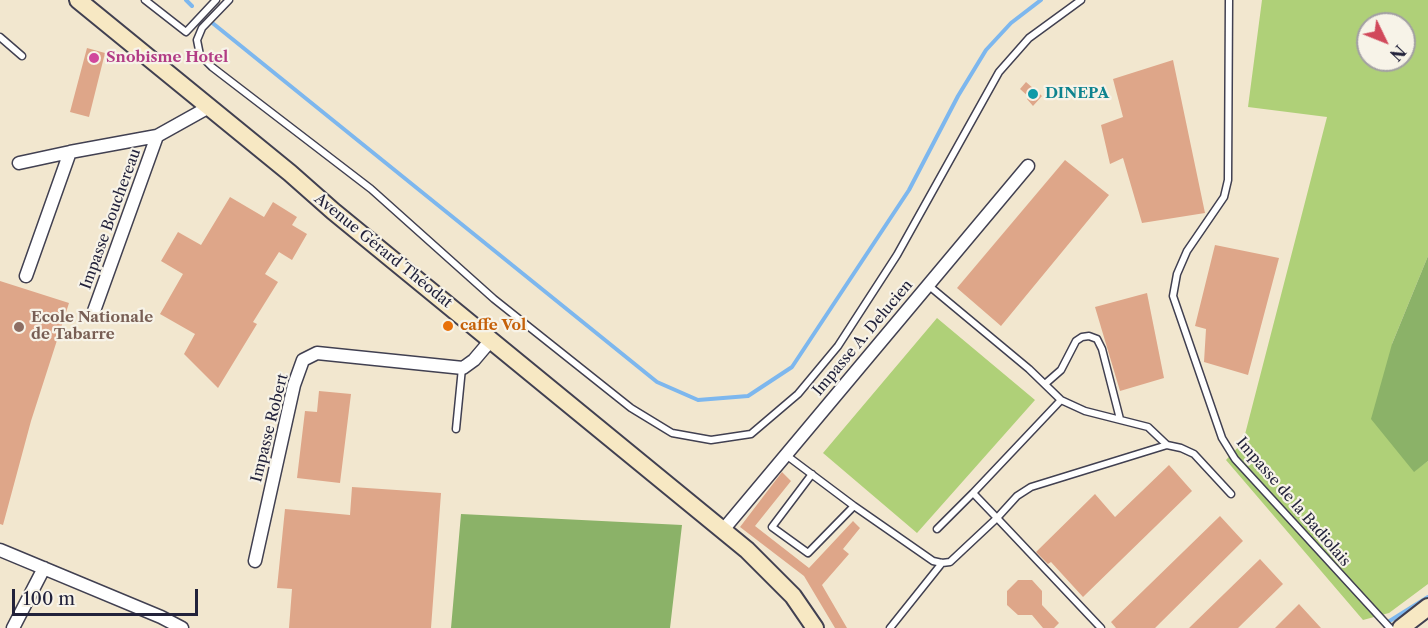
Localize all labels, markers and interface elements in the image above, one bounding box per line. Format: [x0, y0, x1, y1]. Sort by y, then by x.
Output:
north arrow [1356, 12, 1416, 72]
text: N [1386, 41, 1410, 65]
place label: Snobisme Hotel [106, 49, 228, 67]
marker: Snobisme Hotel [87, 51, 101, 65]
place label: DINEPA [1045, 85, 1109, 103]
marker: DINEPA [1026, 87, 1040, 101]
street label: Impasse Bouchereau [77, 146, 145, 292]
street label: Avenue Gérard Théodat [311, 190, 455, 312]
street label: Impasse A. Delucien [809, 276, 917, 400]
place label: Ecole Nationale de Tabarre [31, 309, 153, 344]
place label: caffe Vol [460, 317, 526, 335]
marker: caffe Vol [441, 319, 455, 333]
marker: Ecole Nationale de Tabarre [12, 320, 26, 334]
street label: Impasse Robert [248, 372, 292, 484]
street label: Impasse de la Badiolais [1232, 434, 1354, 570]
scale bar [15, 577, 201, 615]
text: 100 m [23, 588, 75, 610]

